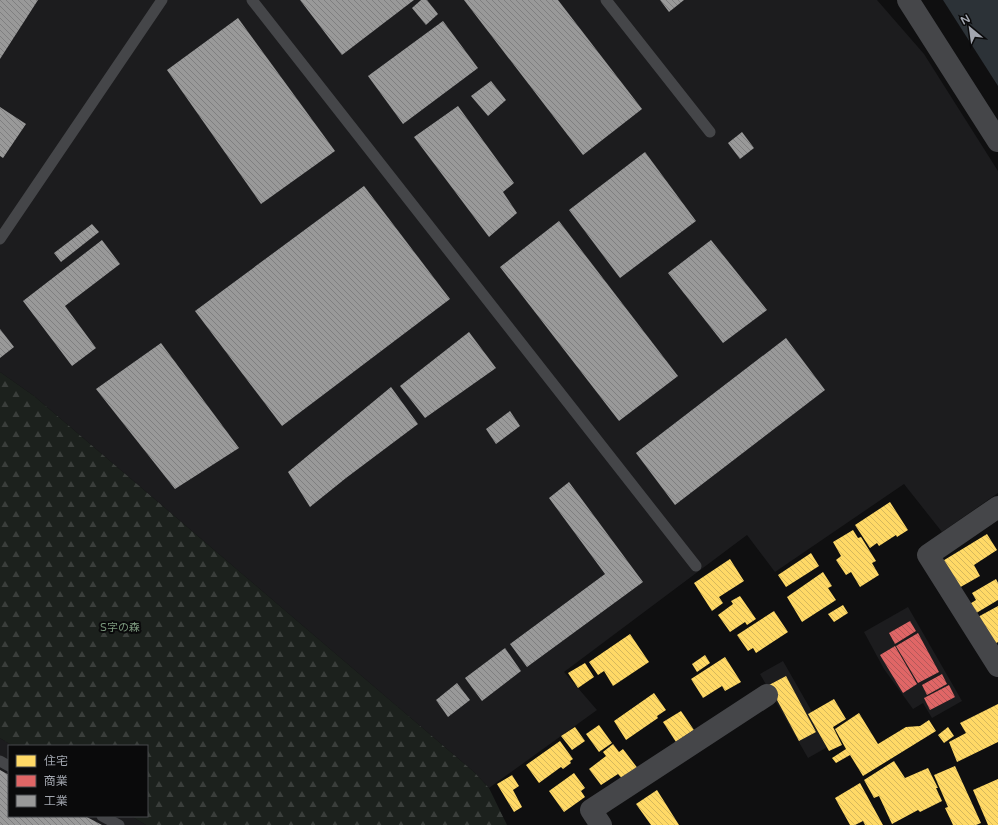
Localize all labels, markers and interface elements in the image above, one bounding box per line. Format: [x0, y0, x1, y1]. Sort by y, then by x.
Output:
north arrow [950, 8, 990, 48]
text: N [958, 12, 972, 28]
park label: S字の森 [100, 621, 140, 634]
legend [8, 745, 148, 817]
text: 住宅 [44, 754, 68, 768]
text: 商業 [44, 774, 68, 788]
text: 工業 [44, 794, 68, 808]

